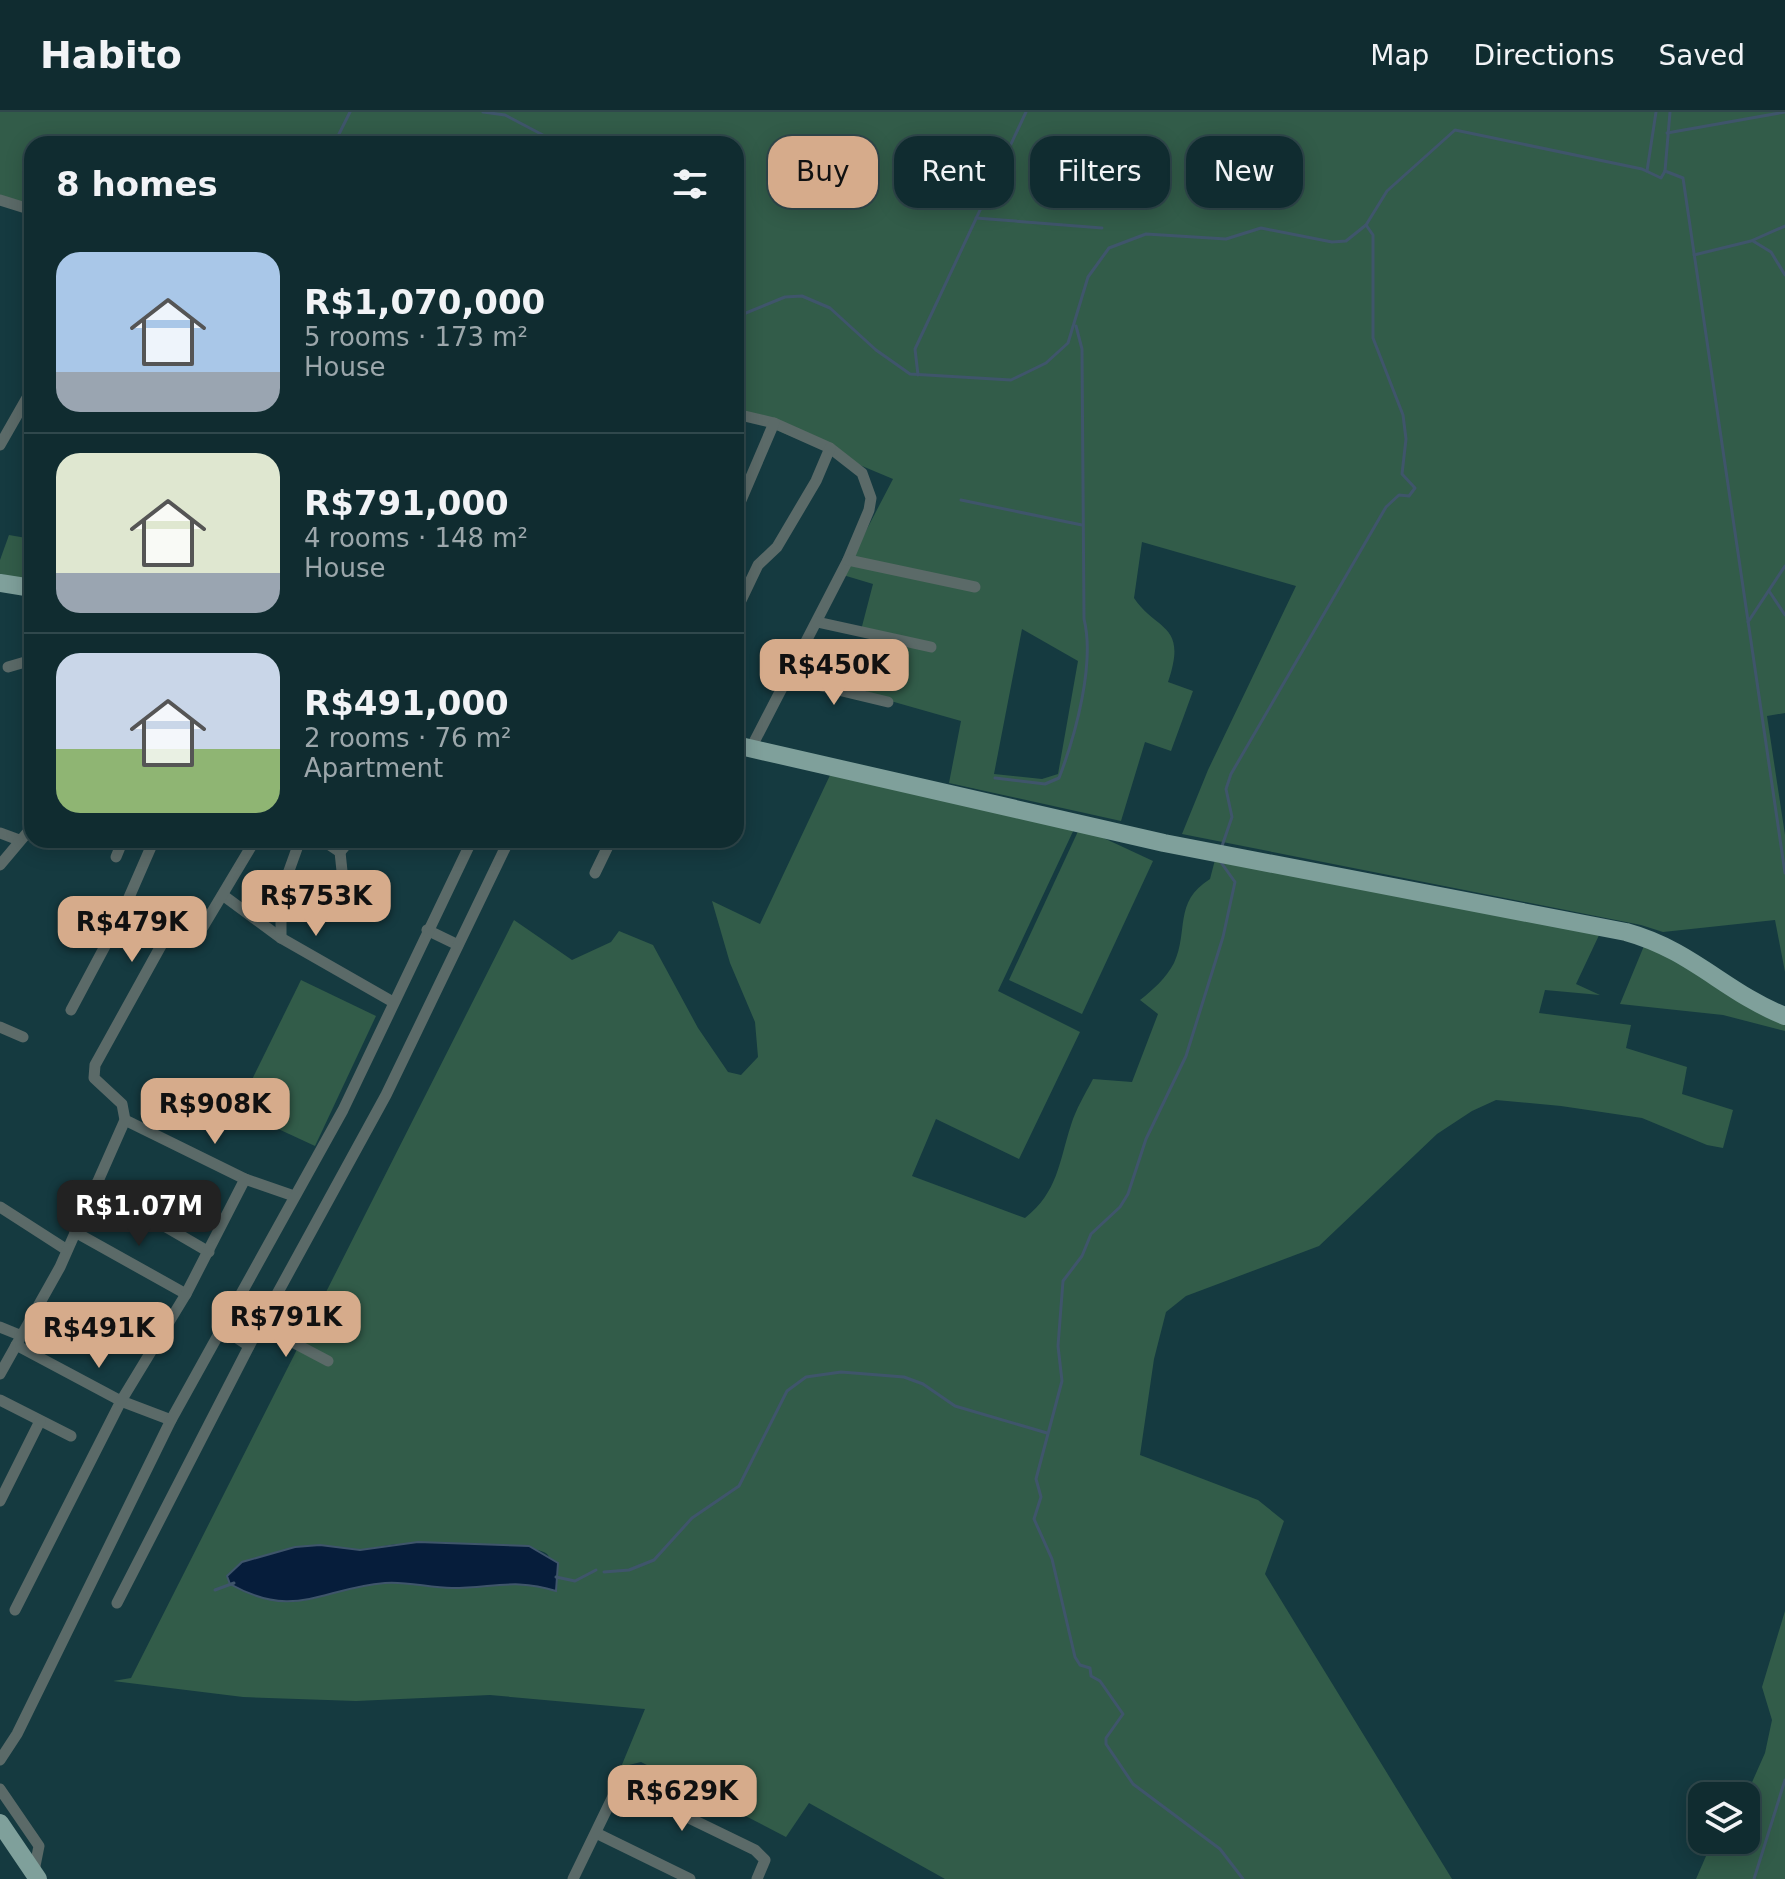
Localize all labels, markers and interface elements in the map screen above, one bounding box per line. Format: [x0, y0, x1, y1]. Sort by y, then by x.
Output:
text: Habito [40, 33, 182, 77]
text: Map [1370, 39, 1429, 72]
text: Directions [1473, 39, 1614, 72]
text: Saved [1658, 39, 1745, 72]
chip: Buy [768, 136, 878, 208]
chip: Rent [894, 136, 1014, 208]
chip: Filters [1030, 136, 1170, 208]
chip: New [1186, 136, 1303, 208]
icon: filters [668, 162, 712, 206]
text: 8 homes [56, 164, 218, 204]
text: R$1,070,000 [304, 282, 545, 322]
icon: home [120, 284, 216, 380]
text: 5 rooms · 173 m² [304, 322, 528, 352]
text: House [304, 352, 385, 382]
text: R$791,000 [304, 483, 509, 523]
icon: home [120, 485, 216, 581]
text: 4 rooms · 148 m² [304, 523, 528, 553]
text: House [304, 553, 385, 583]
pin: R$450K [769, 639, 899, 707]
text: R$450K [778, 650, 890, 680]
text: R$491,000 [304, 683, 509, 723]
icon: home [120, 685, 216, 781]
text: 2 rooms · 76 m² [304, 723, 512, 753]
text: Apartment [304, 753, 443, 783]
pin: R$753K [251, 870, 381, 938]
text: R$753K [260, 881, 372, 911]
pin: R$479K [67, 896, 197, 964]
text: R$479K [76, 907, 188, 937]
pin: R$908K [150, 1078, 280, 1146]
text: R$908K [159, 1089, 271, 1119]
pin: R$1.07M [65, 1180, 213, 1248]
text: R$1.07M [75, 1191, 203, 1221]
pin: R$791K [221, 1291, 351, 1359]
pin: R$491K [34, 1302, 164, 1370]
text: R$791K [230, 1302, 342, 1332]
text: R$491K [43, 1313, 155, 1343]
pin: R$629K [617, 1765, 747, 1833]
text: R$629K [626, 1776, 738, 1806]
map controls [1688, 1782, 1760, 1854]
button: layers [1688, 1782, 1760, 1854]

